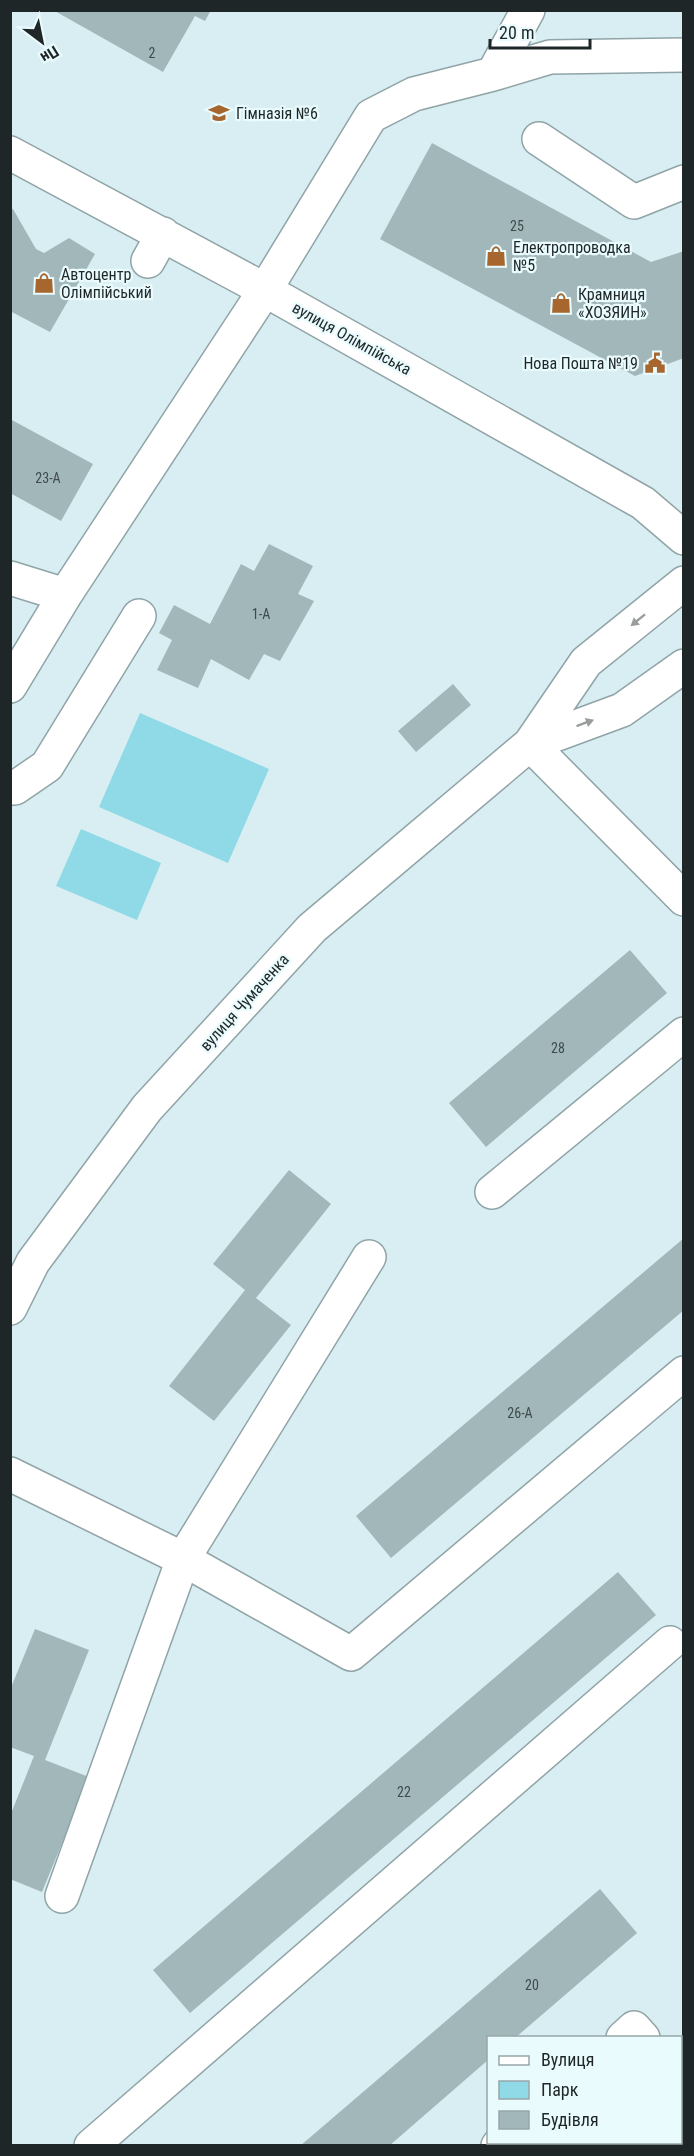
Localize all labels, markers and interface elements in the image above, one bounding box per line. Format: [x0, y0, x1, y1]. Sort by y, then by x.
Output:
north arrow [12, 12, 72, 72]
scale bar [490, 12, 590, 50]
text: 20 m [499, 22, 534, 43]
text: Пн [37, 42, 62, 67]
house number: 2 [149, 45, 156, 61]
school or university icon: Гімназія №6 [207, 101, 231, 125]
place label: Гімназія №6 [236, 104, 318, 123]
house number: 25 [510, 218, 524, 234]
place label: Електропроводка №5 [513, 238, 631, 275]
shop icon: Електропроводка №5 [484, 244, 508, 268]
place label: Автоцентр Олімпійський [61, 265, 152, 302]
shop icon: Автоцентр Олімпійський [32, 271, 56, 295]
place label: Крамниця «ХОЗЯИН» [578, 285, 647, 322]
shop icon: Крамниця «ХОЗЯИН» [549, 291, 573, 315]
street label: вулиця Олімпійська [289, 298, 414, 379]
public building icon: Нова Пошта №19 [643, 351, 667, 375]
place label: Нова Пошта №19 [523, 354, 638, 373]
house number: 23-А [35, 470, 61, 486]
house number: 1-А [252, 606, 270, 622]
one-way arrow [630, 613, 646, 626]
one-way arrow [576, 718, 594, 728]
street label: вулиця Чумаченка [196, 950, 293, 1055]
house number: 28 [551, 1040, 565, 1056]
house number: 26-А [507, 1405, 533, 1421]
house number: 22 [397, 1784, 411, 1800]
house number: 20 [525, 1977, 539, 1993]
legend [487, 2036, 682, 2144]
text: Вулиця [541, 2049, 595, 2070]
text: Парк [541, 2079, 579, 2100]
text: Будівля [541, 2109, 599, 2130]

